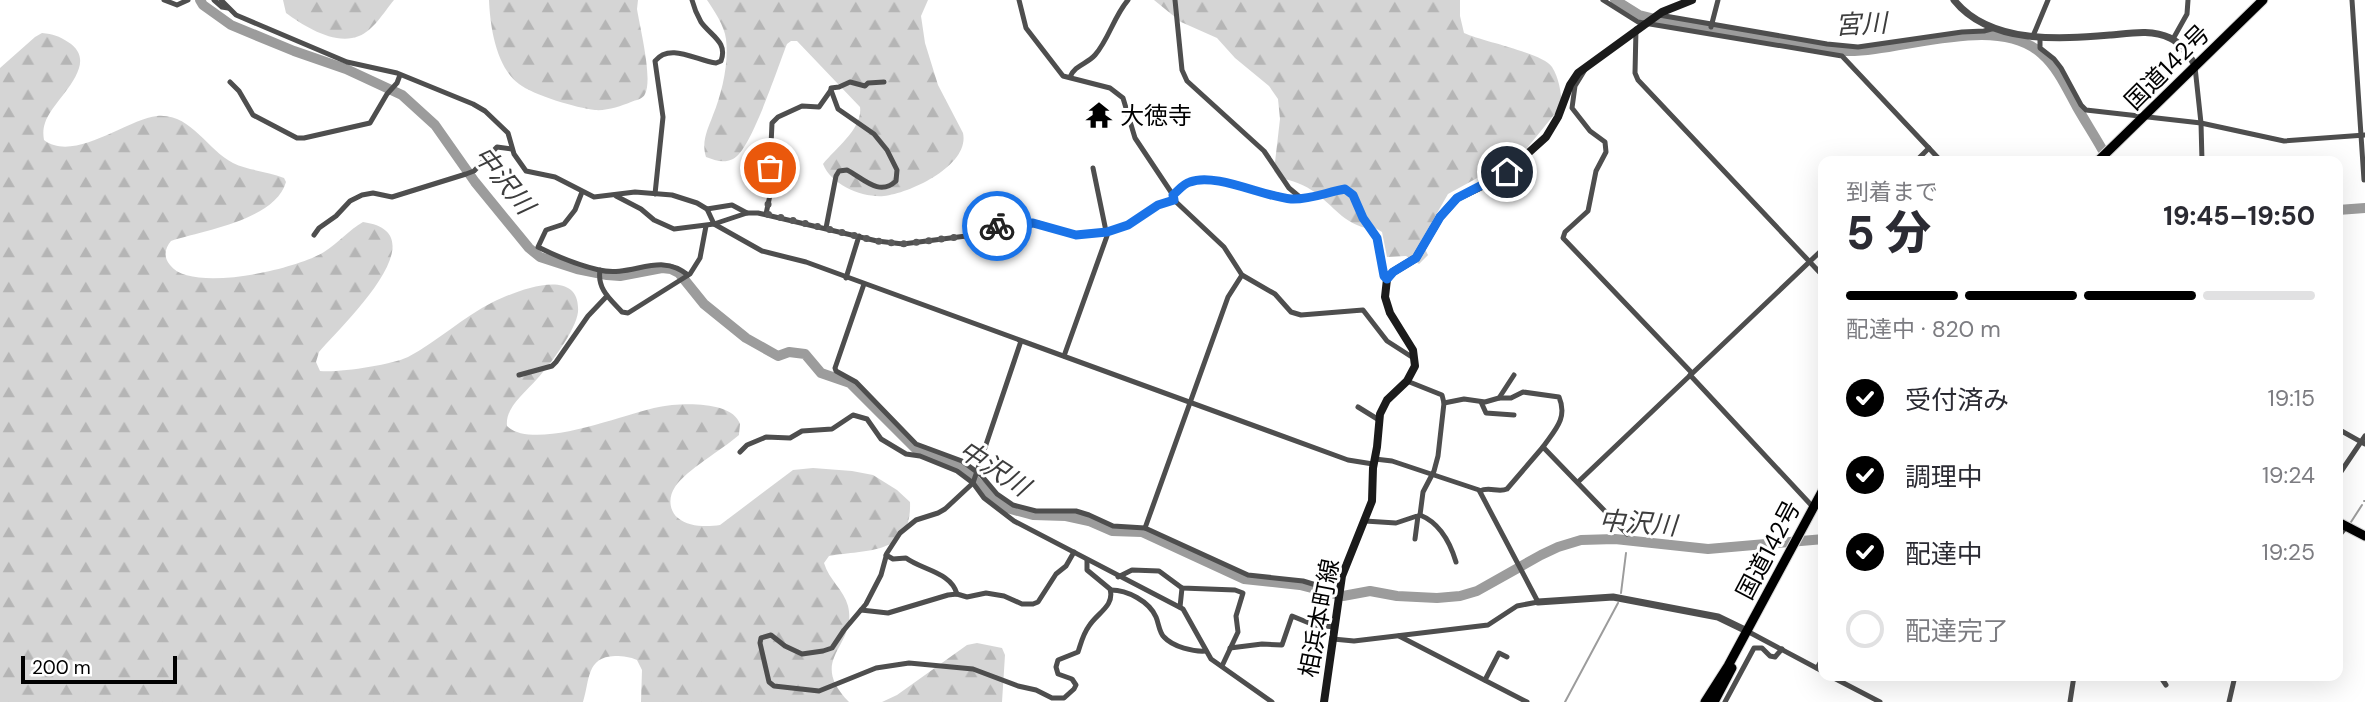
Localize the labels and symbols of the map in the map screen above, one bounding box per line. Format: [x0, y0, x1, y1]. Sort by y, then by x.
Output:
water label: 宮川 [1834, 6, 1891, 42]
street label: 国道142号 [2118, 18, 2216, 116]
temple icon: 大徳寺 [1084, 100, 1114, 130]
place label: 大徳寺 [1120, 100, 1192, 131]
pin [740, 138, 800, 198]
water label: 中沢川 [466, 139, 544, 223]
pin [1477, 142, 1537, 202]
courier [962, 191, 1032, 261]
water label: 中沢川 [952, 432, 1038, 505]
street label: 国道142号 [1729, 495, 1807, 605]
water label: 中沢川 [1598, 503, 1681, 543]
street label: 相浜本町線 [1292, 556, 1346, 680]
scale bar [21, 653, 177, 685]

